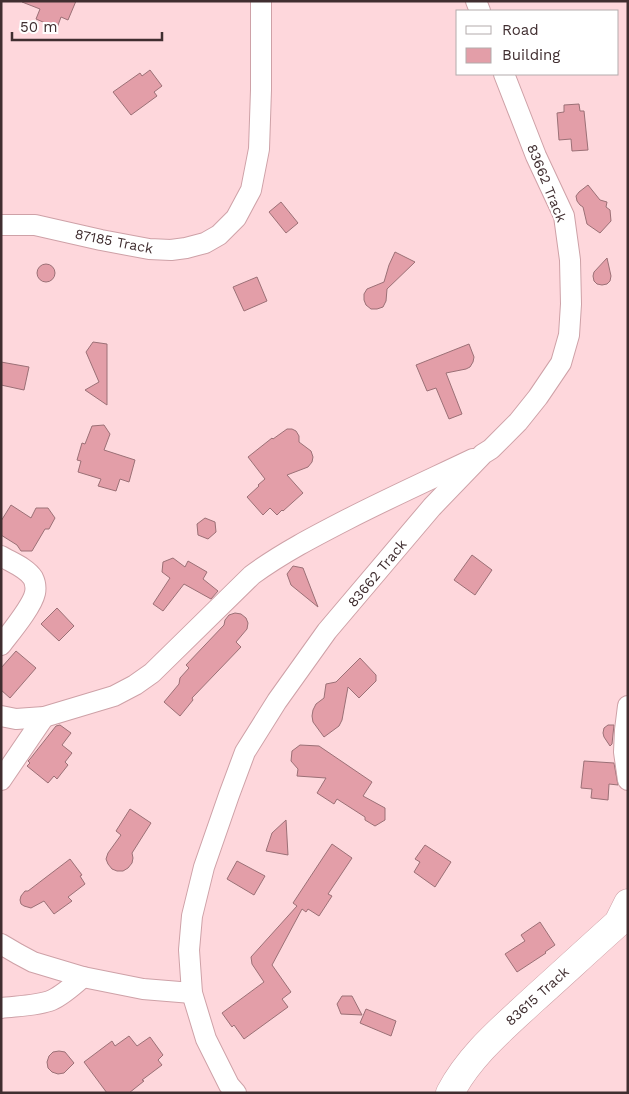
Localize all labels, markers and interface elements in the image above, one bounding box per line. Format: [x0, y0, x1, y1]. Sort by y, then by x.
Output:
scale bar [12, 10, 162, 42]
legend [456, 10, 619, 75]
text: 50 m [20, 18, 57, 36]
text: Road [502, 21, 539, 39]
text: Building [502, 46, 560, 64]
street label: 83662 Track [524, 142, 570, 224]
street label: 87185 Track [74, 226, 154, 256]
street label: 83662 Track [344, 536, 410, 610]
street label: 83615 Track [502, 963, 572, 1029]

